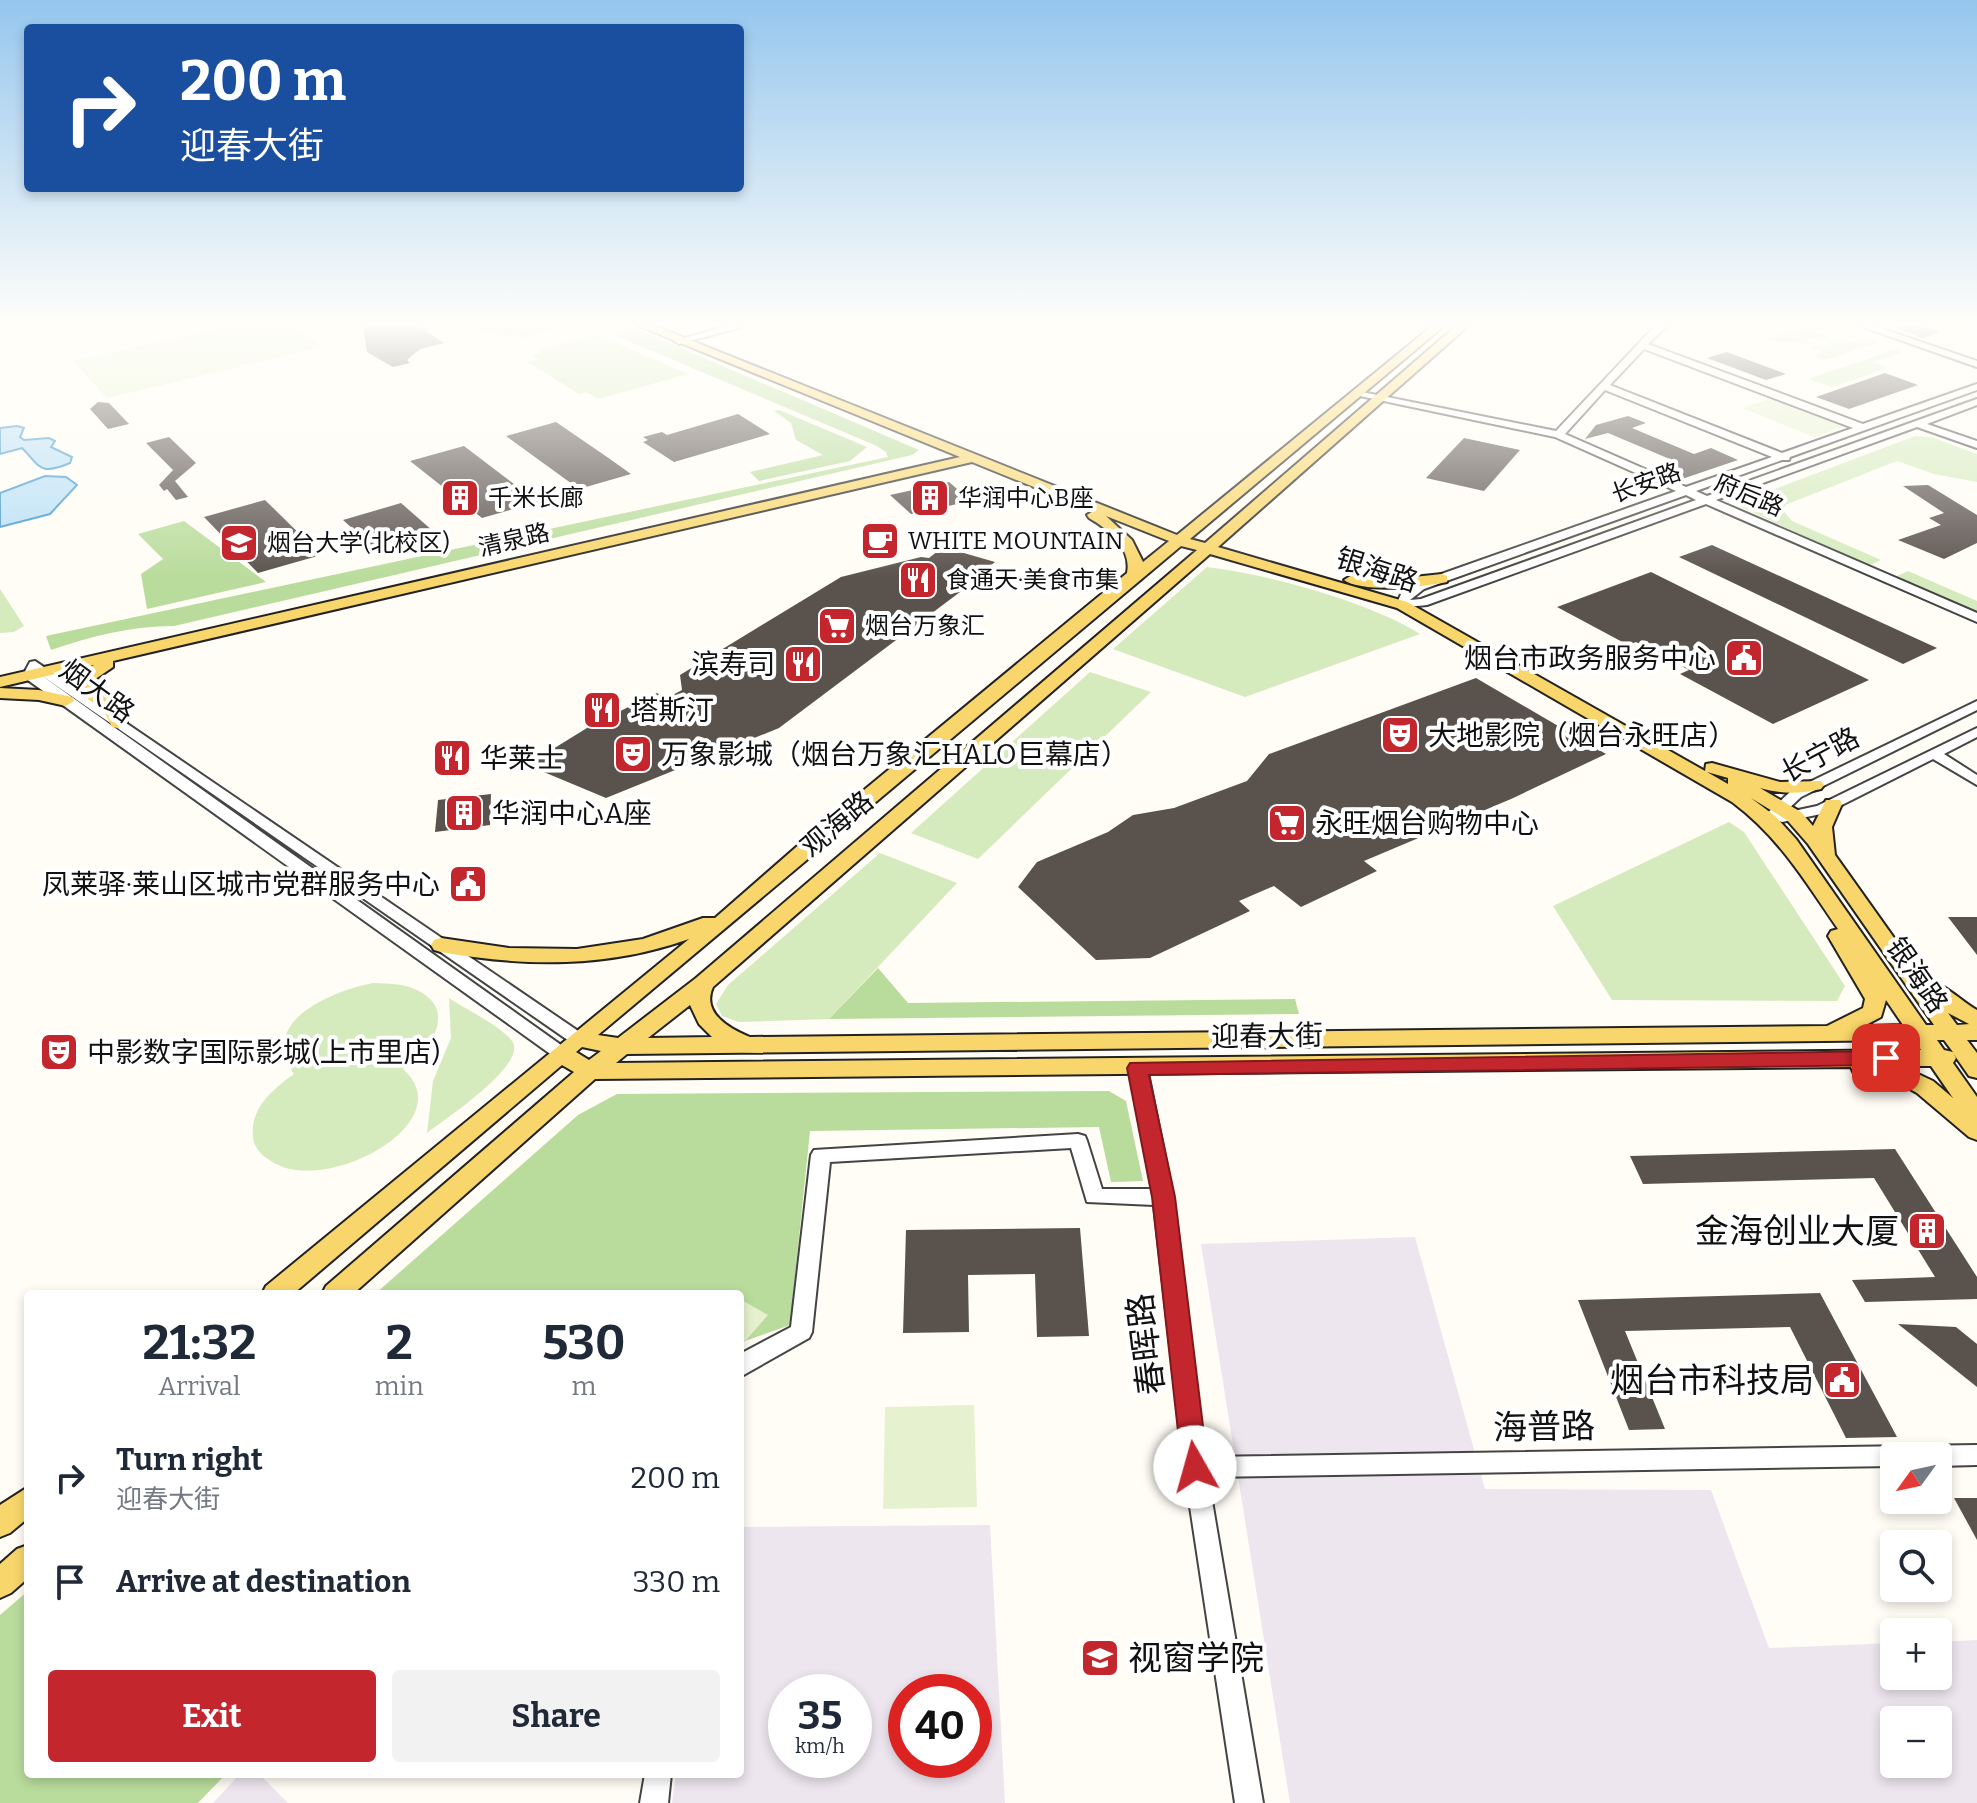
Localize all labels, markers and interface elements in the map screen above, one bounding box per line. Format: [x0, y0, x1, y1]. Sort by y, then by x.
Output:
text: 200 m [180, 48, 346, 115]
icon: right [48, 56, 152, 160]
text: 迎春大街 [180, 124, 324, 168]
street label: 长安路 [1607, 458, 1685, 508]
street label: 府后路 [1710, 468, 1788, 522]
building icon: 千米长廊 [439, 477, 481, 519]
building icon: 华润中心B座 [909, 477, 951, 519]
place label: 千米长廊 [488, 484, 584, 512]
place label: 华润中心B座 [958, 484, 1093, 512]
street label: 清泉路 [476, 518, 552, 562]
cafe icon: WHITE MOUNTAIN [859, 520, 901, 562]
school or university icon: 烟台大学(北校区) [218, 522, 260, 564]
place label: WHITE MOUNTAIN [908, 527, 1124, 555]
place label: 烟台大学(北校区) [267, 529, 450, 557]
street label: 银海路 [1332, 541, 1422, 599]
restaurant icon: 食通天·美食市集 [897, 559, 939, 601]
place label: 食通天·美食市集 [946, 566, 1119, 594]
supermarket icon: 烟台万象汇 [816, 605, 858, 647]
place label: 烟台万象汇 [865, 612, 985, 640]
public building icon: 烟台市政务服务中心 [1723, 637, 1765, 679]
place label: 烟台市政务服务中心 [1464, 642, 1716, 675]
restaurant icon: 滨寿司 [782, 643, 824, 685]
place label: 滨寿司 [691, 648, 775, 681]
street label: 烟大路 [53, 653, 141, 729]
restaurant icon: 塔斯汀 [581, 689, 623, 731]
place label: 塔斯汀 [630, 694, 714, 727]
theatre icon: 大地影院（烟台永旺店） [1379, 714, 1421, 756]
place label: 大地影院（烟台永旺店） [1428, 719, 1736, 752]
street label: 长宁路 [1775, 721, 1865, 789]
theatre icon: 万象影城（烟台万象汇HALO巨幕店） [612, 733, 654, 775]
restaurant icon: 华莱士 [431, 737, 473, 779]
place label: 万象影城（烟台万象汇HALO巨幕店） [661, 738, 1129, 771]
place label: 华莱士 [480, 742, 564, 775]
street label: 观海路 [794, 784, 880, 864]
building icon: 华润中心A座 [443, 792, 485, 834]
place label: 华润中心A座 [492, 797, 652, 830]
supermarket icon: 永旺烟台购物中心 [1266, 802, 1308, 844]
place label: 永旺烟台购物中心 [1315, 807, 1539, 840]
public building icon: 凤莱驿·莱山区城市党群服务中心 [447, 863, 489, 905]
place label: 凤莱驿·莱山区城市党群服务中心 [42, 868, 440, 901]
street label: 银海路 [1879, 931, 1955, 1019]
street label: 迎春大街 [1211, 1019, 1323, 1053]
pin [1852, 1024, 1920, 1092]
theatre icon: 中影数字国际影城(上市里店) [38, 1031, 80, 1073]
place label: 中影数字国际影城(上市里店) [87, 1036, 440, 1069]
icon: arrive [1864, 1036, 1908, 1080]
building icon: 金海创业大厦 [1906, 1210, 1948, 1252]
place label: 金海创业大厦 [1695, 1211, 1899, 1252]
street label: 春晖路 [1119, 1291, 1173, 1397]
text: 21:32 [143, 1314, 256, 1372]
text: 2 [386, 1314, 413, 1372]
text: 530 [542, 1314, 625, 1372]
public building icon: 烟台市科技局 [1821, 1359, 1863, 1401]
place label: 烟台市科技局 [1610, 1360, 1814, 1401]
text: Arrival [158, 1371, 241, 1402]
text: min [375, 1371, 424, 1402]
text: m [571, 1371, 596, 1402]
street label: 海普路 [1493, 1406, 1595, 1448]
position arrow [1153, 1425, 1237, 1509]
text: Turn right [116, 1442, 263, 1478]
north arrow [1880, 1442, 1952, 1514]
map controls [1880, 1442, 1952, 1778]
icon: right [48, 1456, 92, 1500]
text: 200 m [631, 1460, 720, 1496]
text: 迎春大街 [116, 1484, 220, 1515]
button: search [1880, 1530, 1952, 1602]
icon: arrive [48, 1560, 92, 1604]
text: Arrive at destination [116, 1564, 411, 1600]
text: 330 m [633, 1564, 720, 1600]
button: + [1880, 1618, 1952, 1690]
school or university icon: 视窗学院 [1079, 1637, 1121, 1679]
place label: 视窗学院 [1128, 1638, 1264, 1679]
button: Exit [48, 1670, 376, 1762]
button: Share [392, 1670, 720, 1762]
speed limit sign: 40 [888, 1674, 992, 1778]
text: 35 [798, 1692, 842, 1740]
button: − [1880, 1706, 1952, 1778]
text: km/h [795, 1734, 845, 1758]

